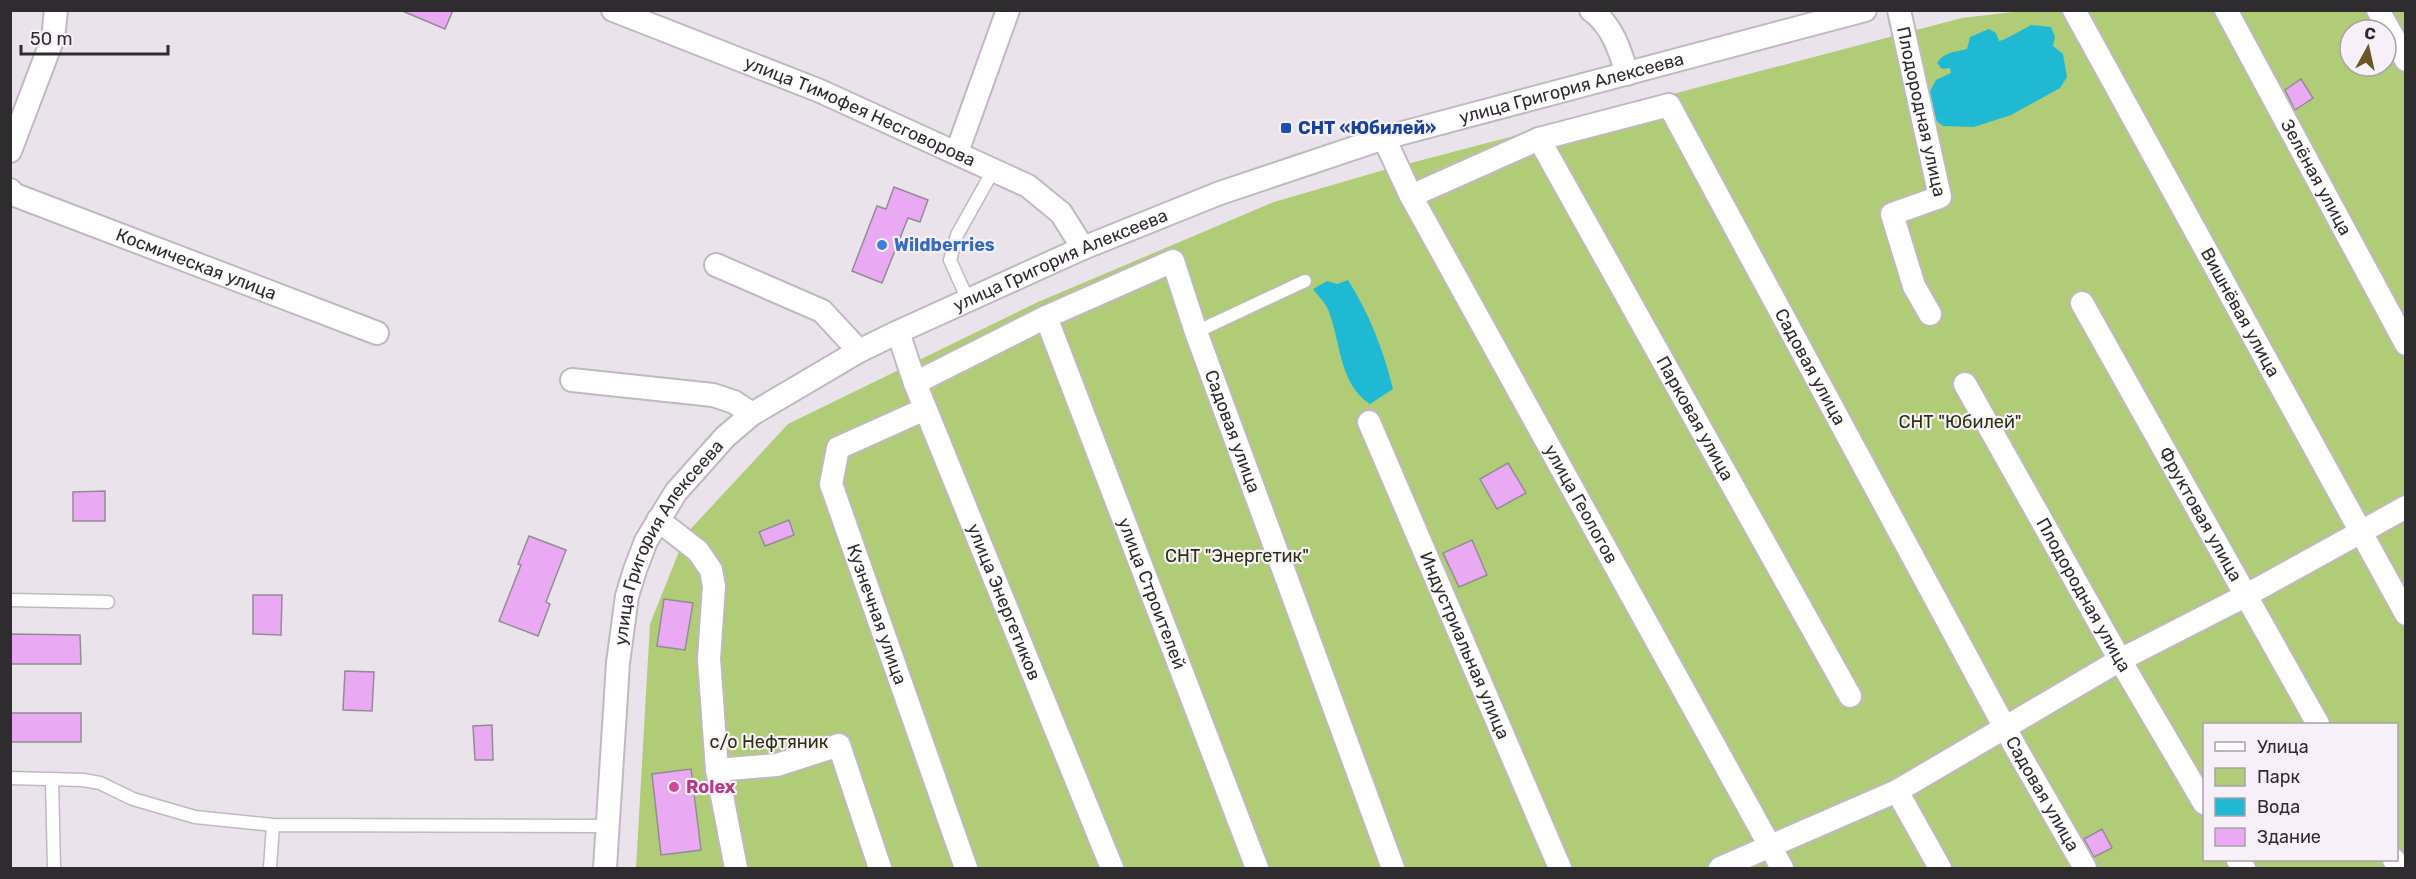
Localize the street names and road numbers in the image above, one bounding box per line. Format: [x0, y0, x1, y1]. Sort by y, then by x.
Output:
street label: Плодородная улица [1892, 24, 1951, 199]
street label: улица Григория Алексеева [1457, 48, 1686, 129]
street label: улица Тимофея Несговорова [741, 52, 979, 171]
street label: Зелёная улица [2276, 115, 2356, 239]
street label: улица Григория Алексеева [950, 204, 1171, 316]
street label: Космическая улица [113, 224, 280, 305]
street label: Вишнёвая улица [2196, 244, 2285, 381]
street label: Садовая улица [1770, 305, 1851, 429]
street label: Парковая улица [1651, 352, 1739, 485]
street label: Садовая улица [1200, 367, 1265, 496]
street label: улица Григория Алексеева [609, 435, 728, 647]
street label: улица Геологов [1539, 441, 1623, 567]
street label: Фруктовая улица [2154, 443, 2247, 585]
street label: Плодородная улица [2031, 514, 2136, 676]
street label: улица Строителей [1113, 515, 1191, 672]
street label: улица Энергетиков [962, 520, 1046, 683]
street label: Кузнечная улица [842, 541, 912, 687]
street label: Индустриальная улица [1415, 548, 1515, 743]
street label: Садовая улица [2001, 732, 2084, 855]

